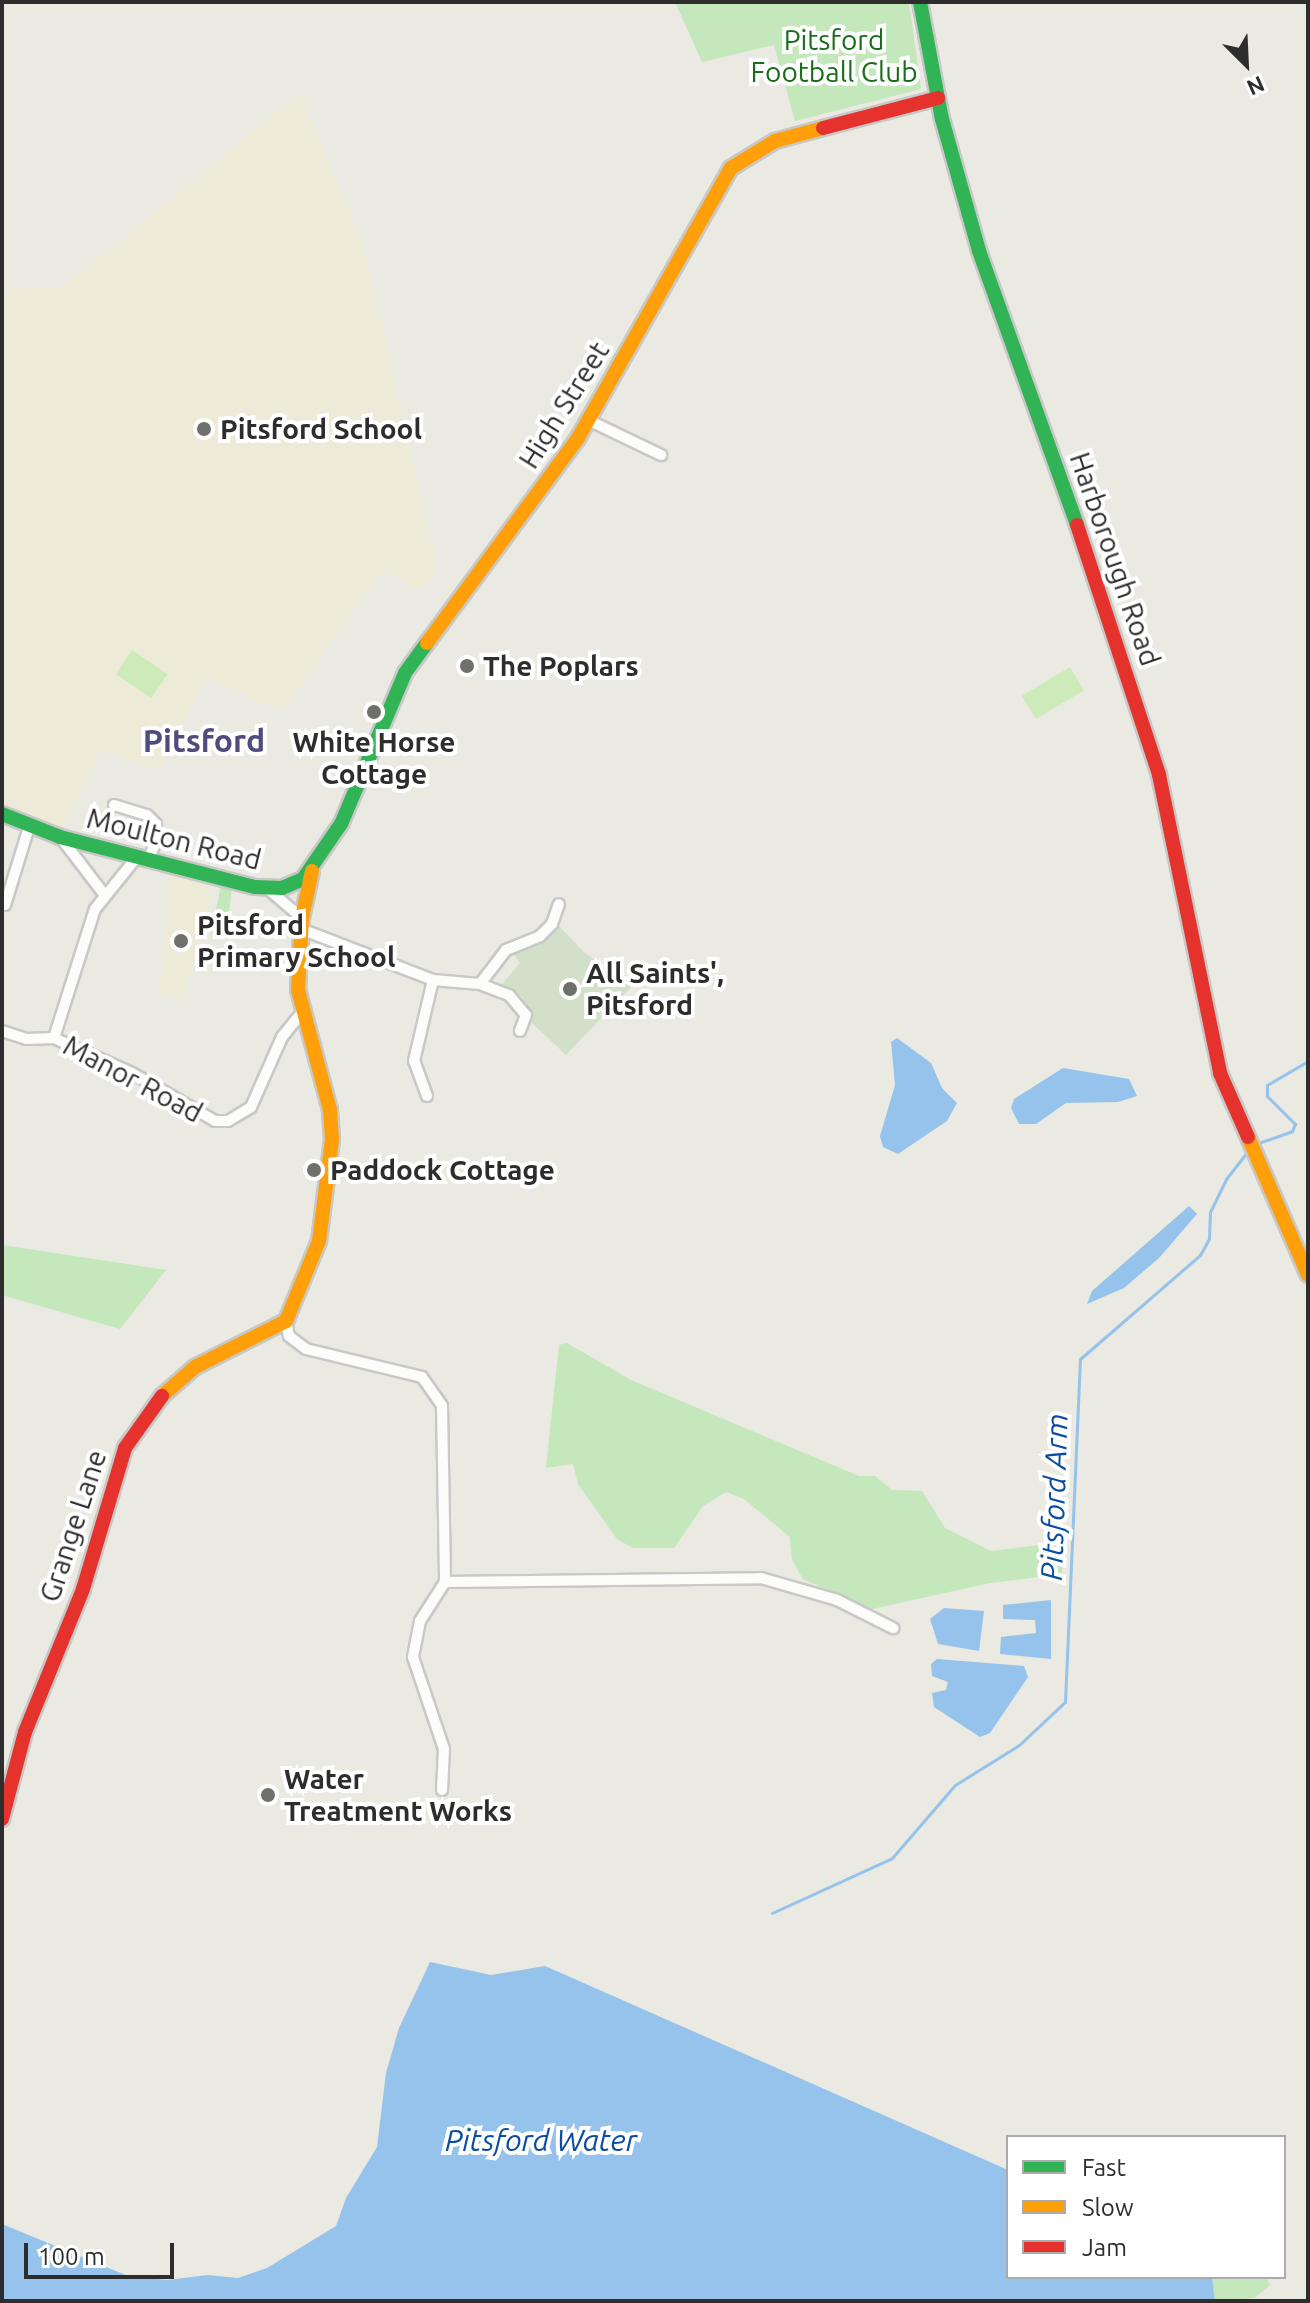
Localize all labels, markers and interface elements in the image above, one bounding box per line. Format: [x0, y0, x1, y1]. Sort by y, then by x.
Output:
park label: Pitsford Football Club [750, 23, 918, 89]
north arrow [1206, 24, 1286, 104]
text: N [1243, 72, 1269, 101]
street label: High Street [512, 335, 616, 475]
place label: Pitsford School [220, 412, 422, 446]
marker: Pitsford School [195, 420, 213, 438]
street label: Harborough Road [1063, 448, 1167, 670]
place label: The Poplars [483, 649, 639, 683]
marker: The Poplars [458, 657, 476, 675]
marker: White Horse Cottage [365, 703, 383, 721]
district label: Pitsford [143, 721, 265, 759]
place label: White Horse Cottage [293, 725, 455, 791]
street label: Moulton Road [83, 801, 265, 877]
place label: Pitsford Primary School [197, 908, 395, 974]
marker: Pitsford Primary School [172, 932, 190, 950]
place label: All Saints', Pitsford [586, 956, 724, 1022]
marker: All Saints', Pitsford [561, 980, 579, 998]
street label: Manor Road [58, 1028, 208, 1130]
place label: Paddock Cottage [330, 1153, 555, 1187]
marker: Paddock Cottage [305, 1161, 323, 1179]
water label: Pitsford Arm [1033, 1413, 1075, 1581]
street label: Grange Lane [33, 1446, 113, 1606]
place label: Water Treatment Works [284, 1762, 512, 1828]
marker: Water Treatment Works [259, 1786, 277, 1804]
water label: Pitsford Water [445, 2122, 637, 2158]
legend [1006, 2135, 1286, 2279]
text: Fast [1082, 2154, 1126, 2181]
text: Slow [1082, 2194, 1134, 2221]
scale bar [28, 2227, 178, 2277]
text: Jam [1082, 2234, 1127, 2261]
text: 100 m [38, 2243, 105, 2270]

